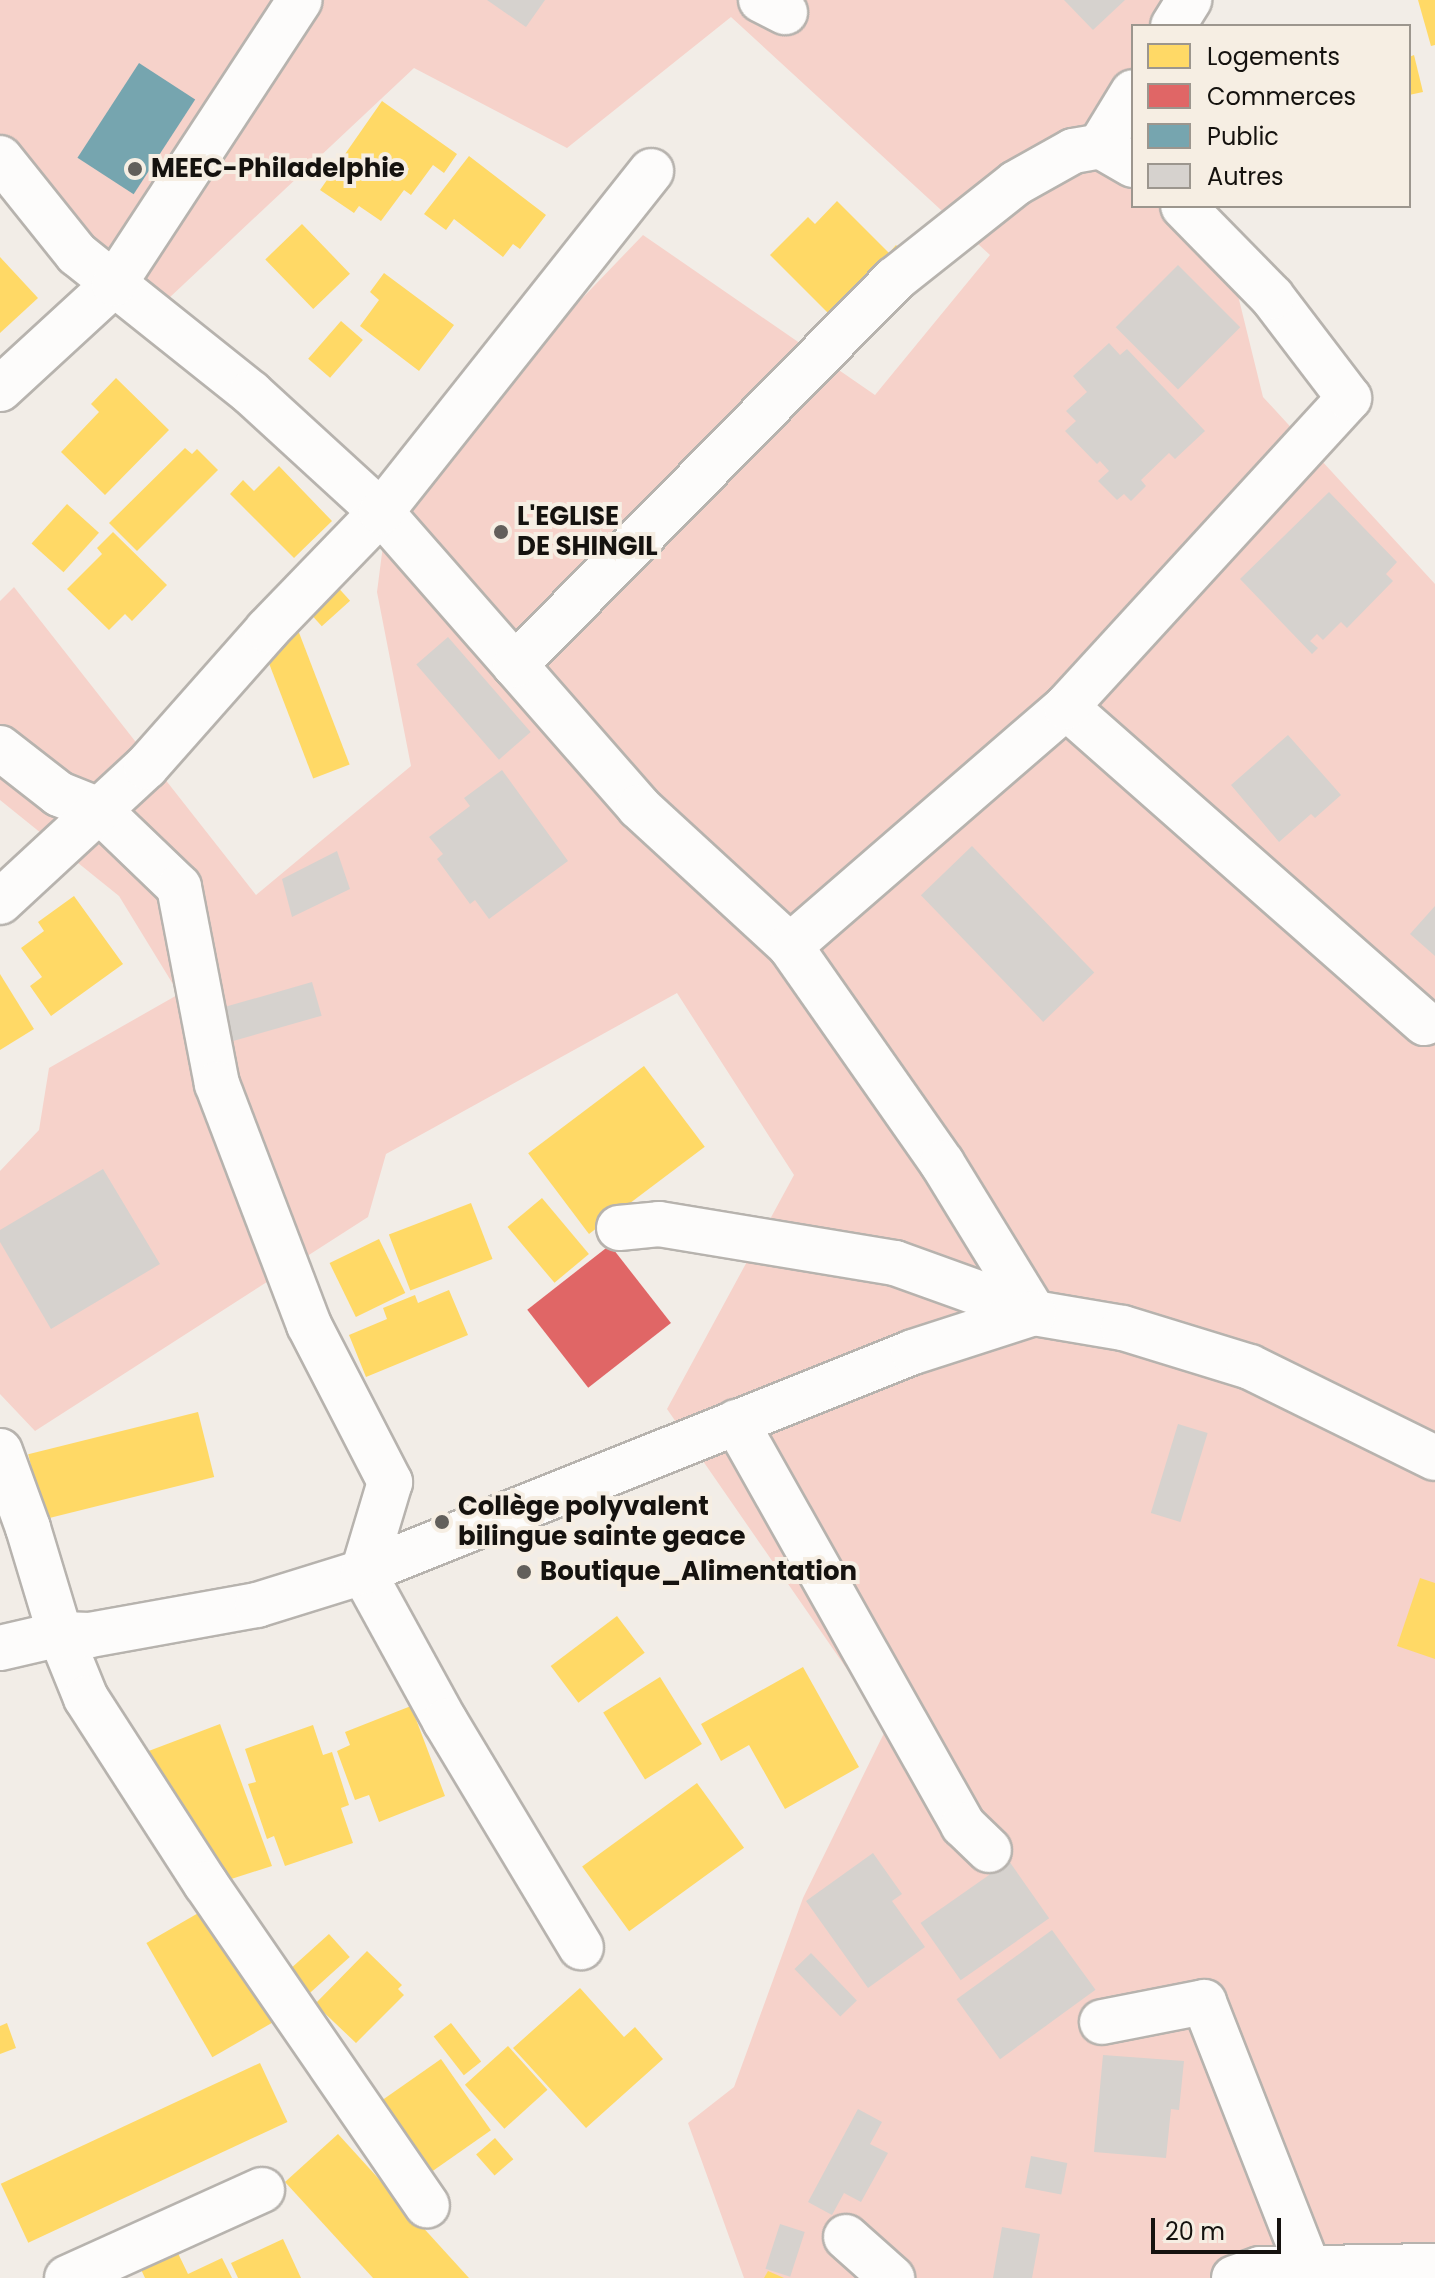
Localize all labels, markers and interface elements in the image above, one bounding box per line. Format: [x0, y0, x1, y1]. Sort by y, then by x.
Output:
legend [1131, 24, 1411, 208]
text: Logements [1207, 40, 1340, 73]
text: Commerces [1207, 80, 1356, 113]
text: Public [1207, 120, 1279, 153]
place label: MEEC-Philadelphie [151, 153, 405, 185]
marker: MEEC-Philadelphie [126, 160, 144, 178]
text: Autres [1207, 160, 1284, 193]
place label: L'EGLISE DE SHINGIL [517, 501, 658, 562]
marker: L'EGLISE DE SHINGIL [492, 523, 510, 541]
place label: Collège polyvalent bilingue sainte geace [458, 1491, 745, 1552]
marker: Collège polyvalent bilingue sainte geace [433, 1513, 451, 1531]
place label: Boutique_Alimentation [540, 1556, 857, 1588]
marker: Boutique_Alimentation [515, 1563, 533, 1581]
scale bar [1155, 2202, 1285, 2252]
text: 20 m [1165, 2215, 1225, 2248]

